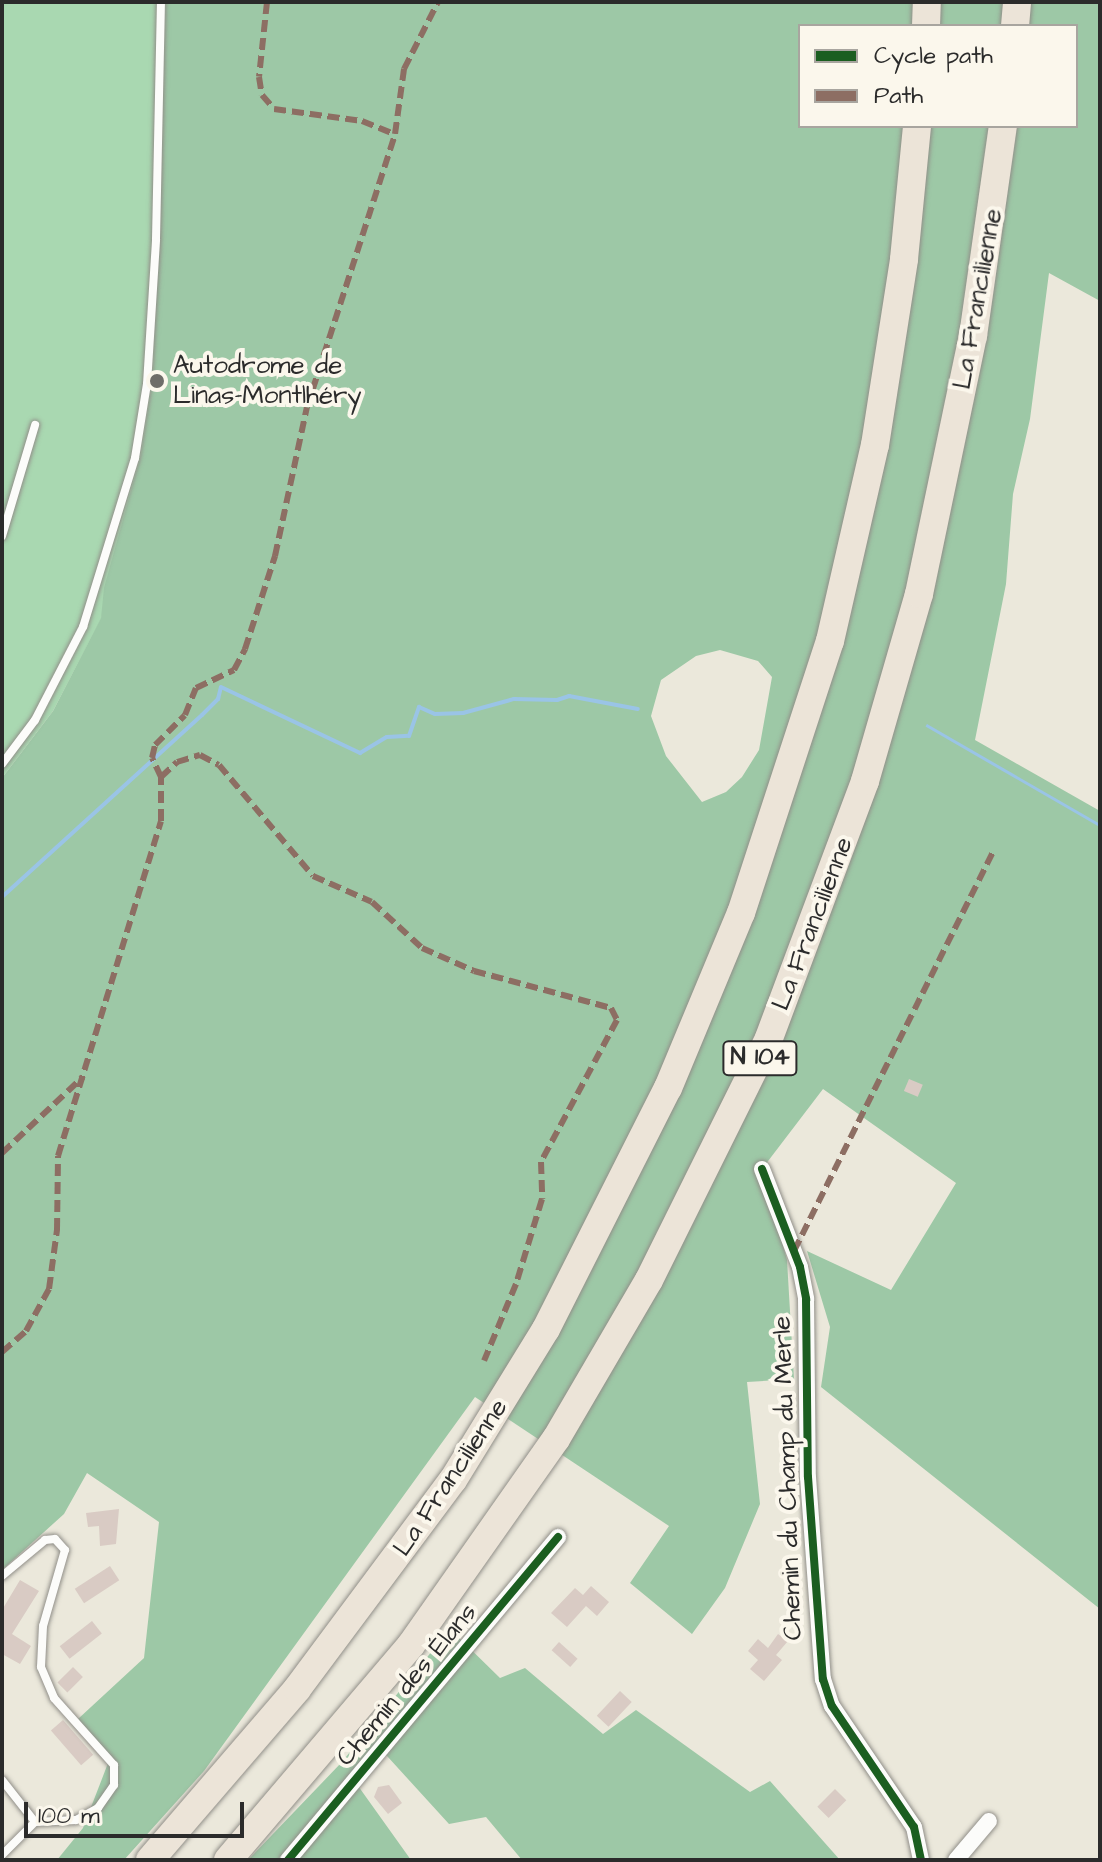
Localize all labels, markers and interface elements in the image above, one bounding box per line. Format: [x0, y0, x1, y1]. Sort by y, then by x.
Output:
legend [798, 24, 1078, 128]
text: Cycle path [874, 39, 993, 73]
text: Path [874, 79, 923, 113]
street label: La Francilienne [947, 206, 1009, 392]
place label: Autodrome de Linas-Montlhéry [173, 350, 362, 412]
marker: Autodrome de Linas-Montlhéry [148, 372, 166, 390]
street label: La Francilienne [766, 833, 860, 1015]
road number: N 104 [722, 1038, 798, 1078]
street label: Chemin du Champ du Merle [767, 1315, 809, 1641]
street label: La Francilienne [387, 1394, 515, 1562]
street label: Chemin des Élans [330, 1597, 484, 1773]
scale bar [28, 1786, 248, 1836]
text: 100 m [38, 1799, 100, 1833]

